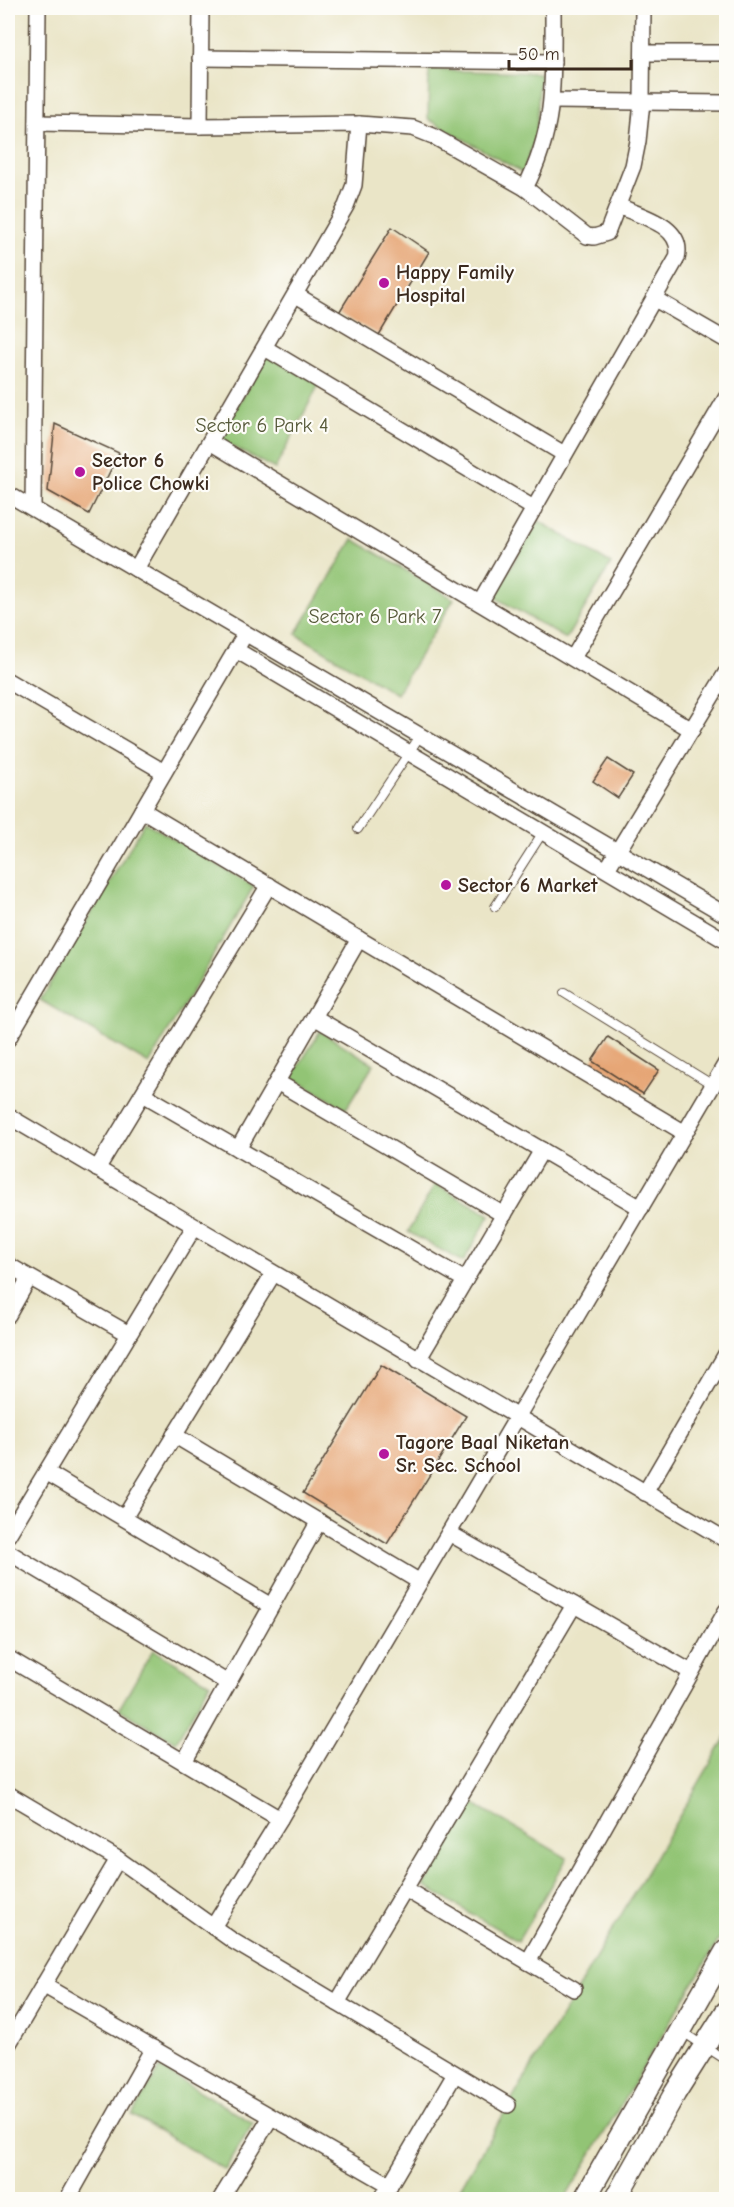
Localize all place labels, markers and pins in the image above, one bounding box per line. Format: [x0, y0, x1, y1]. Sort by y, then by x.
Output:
place label: Happy Family Hospital [396, 261, 515, 307]
marker: Happy Family Hospital [377, 276, 391, 290]
place label: Sector 6 Police Chowki [92, 449, 209, 495]
marker: Sector 6 Police Chowki [73, 465, 87, 479]
place label: Sector 6 Market [458, 874, 598, 897]
marker: Sector 6 Market [439, 878, 453, 892]
place label: Tagore Baal Niketan Sr. Sec. School [396, 1431, 569, 1477]
marker: Tagore Baal Niketan Sr. Sec. School [377, 1447, 391, 1461]

